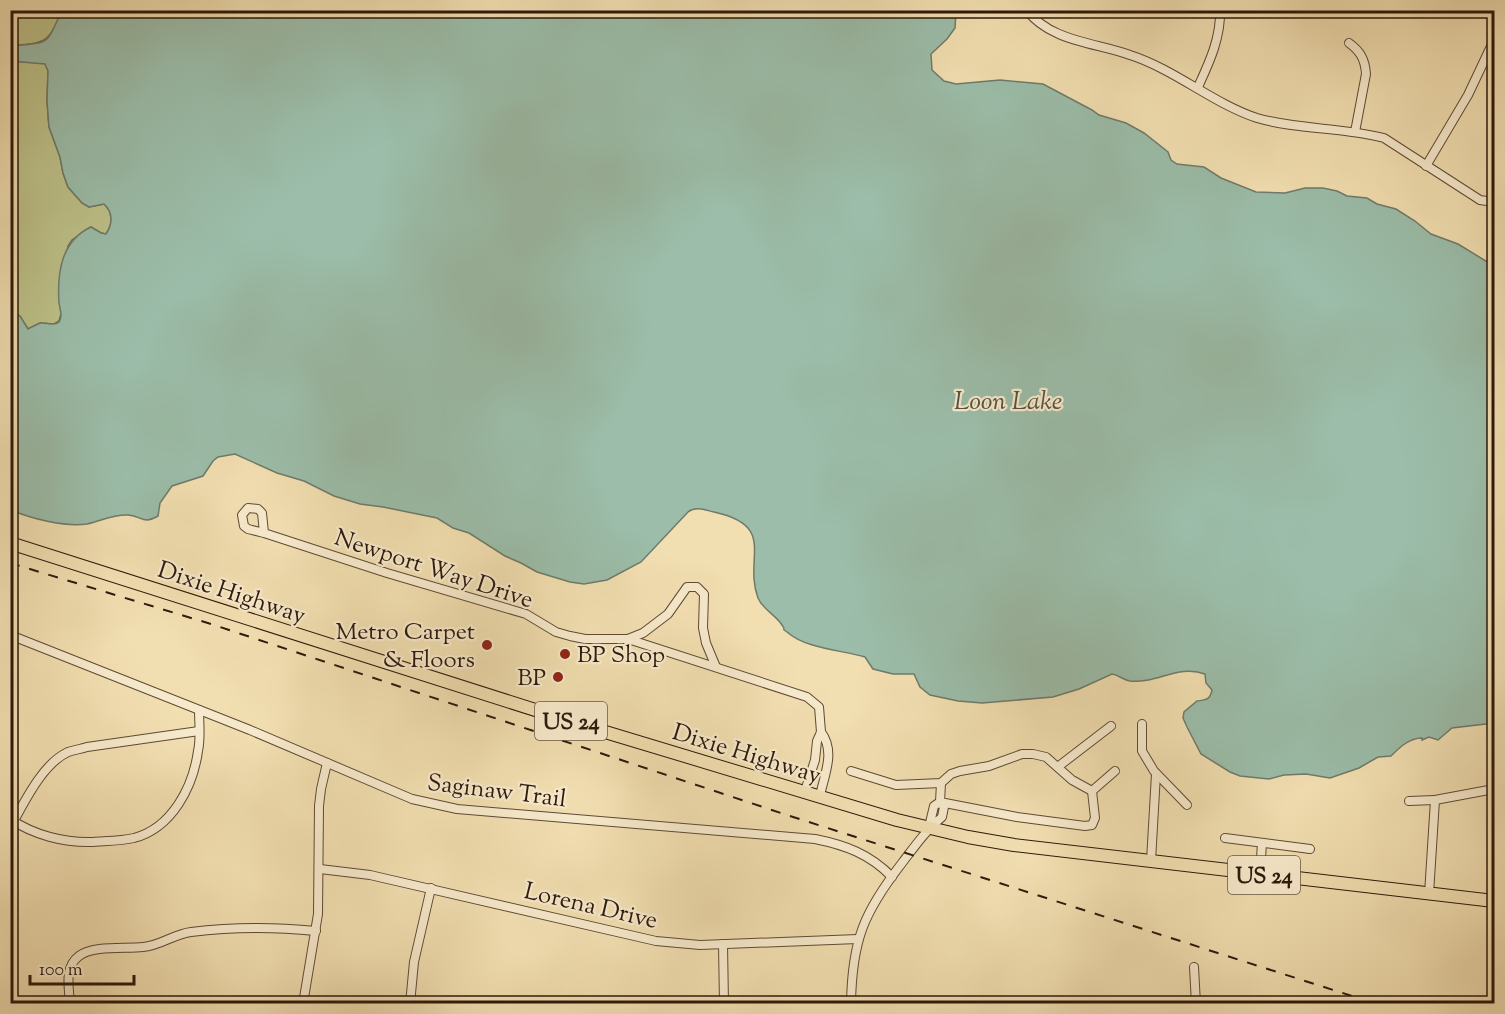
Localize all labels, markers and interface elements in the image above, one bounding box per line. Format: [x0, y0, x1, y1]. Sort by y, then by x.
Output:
water label: Loon Lake [954, 384, 1062, 421]
street label: Newport Way Drive [330, 522, 537, 618]
street label: Dixie Highway [153, 554, 310, 634]
place label: Metro Carpet & Floors [335, 616, 475, 678]
marker: Metro Carpet & Floors [480, 638, 494, 652]
place label: BP Shop [577, 639, 665, 673]
marker: BP Shop [558, 647, 572, 661]
place label: BP [517, 662, 546, 696]
marker: BP [551, 670, 565, 684]
road number: US 24 [535, 702, 607, 740]
street label: Dixie Highway [668, 716, 825, 794]
street label: Saginaw Trail [425, 767, 569, 817]
road number: US 24 [1228, 856, 1300, 894]
street label: Lorena Drive [521, 875, 661, 939]
scale bar [30, 948, 134, 986]
text: 100 m [39, 958, 83, 984]

